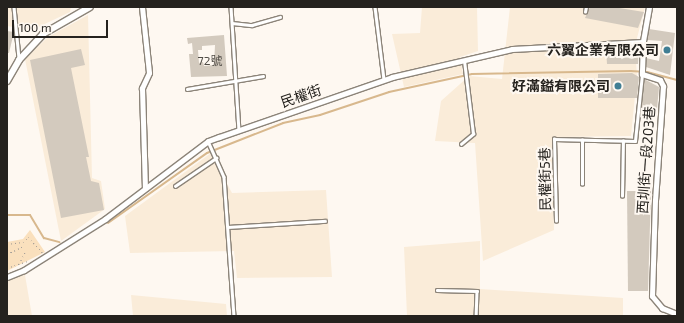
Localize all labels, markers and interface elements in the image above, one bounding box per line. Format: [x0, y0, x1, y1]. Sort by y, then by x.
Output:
scale bar [14, 12, 110, 38]
text: 100 m [19, 20, 51, 34]
place label: 六翼企業有限公司 [547, 42, 659, 58]
marker: 六翼企業有限公司 [662, 45, 672, 55]
house number: 72號 [198, 54, 222, 68]
place label: 好滿鎰有限公司 [512, 78, 610, 94]
street label: 民權街 [278, 81, 324, 111]
marker: 好滿鎰有限公司 [613, 81, 623, 91]
street label: 西圳街一段203巷 [634, 105, 658, 215]
street label: 民權街5巷 [536, 147, 554, 211]

